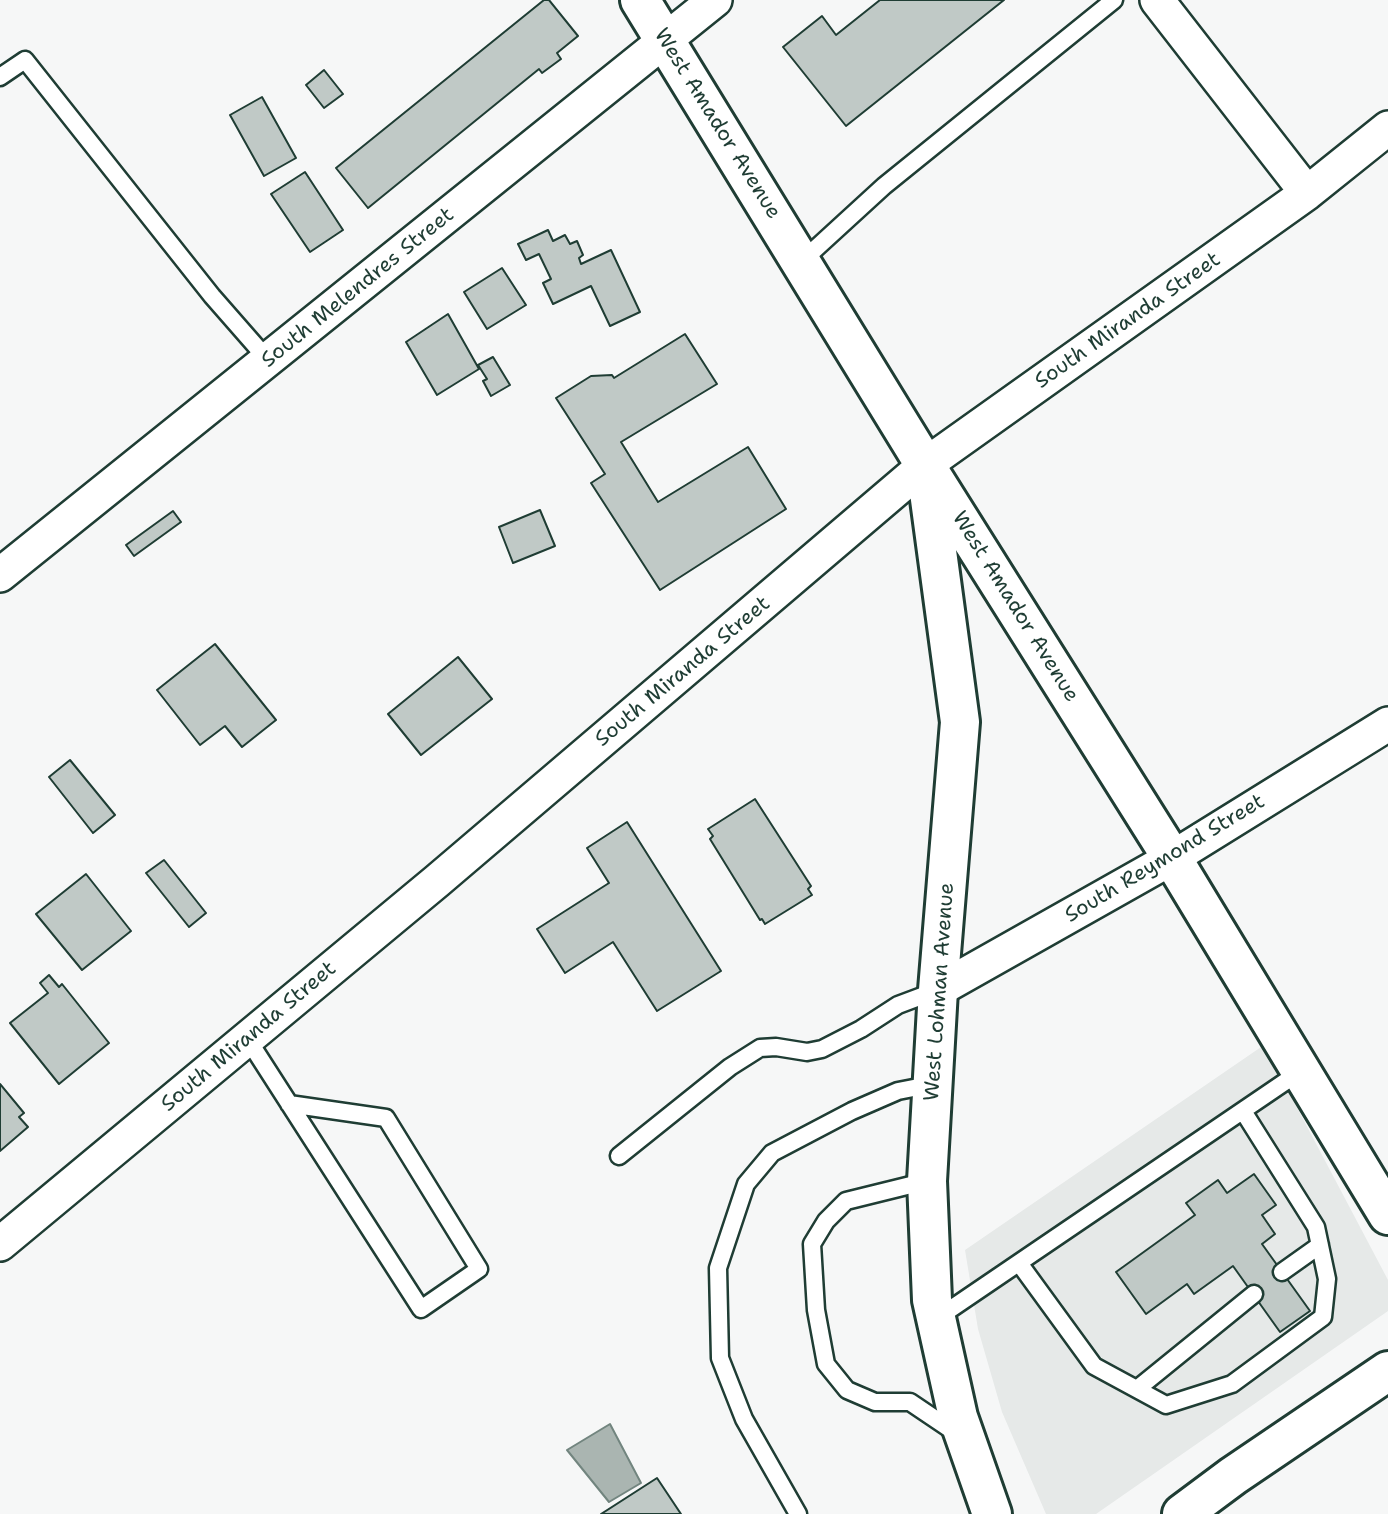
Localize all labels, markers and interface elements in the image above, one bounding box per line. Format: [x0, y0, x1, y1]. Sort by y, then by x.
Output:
street label: West Amador Avenue [648, 24, 786, 224]
street label: South Melendres Street [257, 203, 459, 373]
street label: South Miranda Street [1030, 247, 1226, 395]
street label: West Amador Avenue [946, 507, 1084, 707]
street label: South Miranda Street [590, 591, 776, 753]
street label: South Reymond Street [1061, 789, 1269, 929]
street label: West Lohman Avenue [920, 882, 960, 1102]
street label: South Miranda Street [156, 956, 342, 1118]

